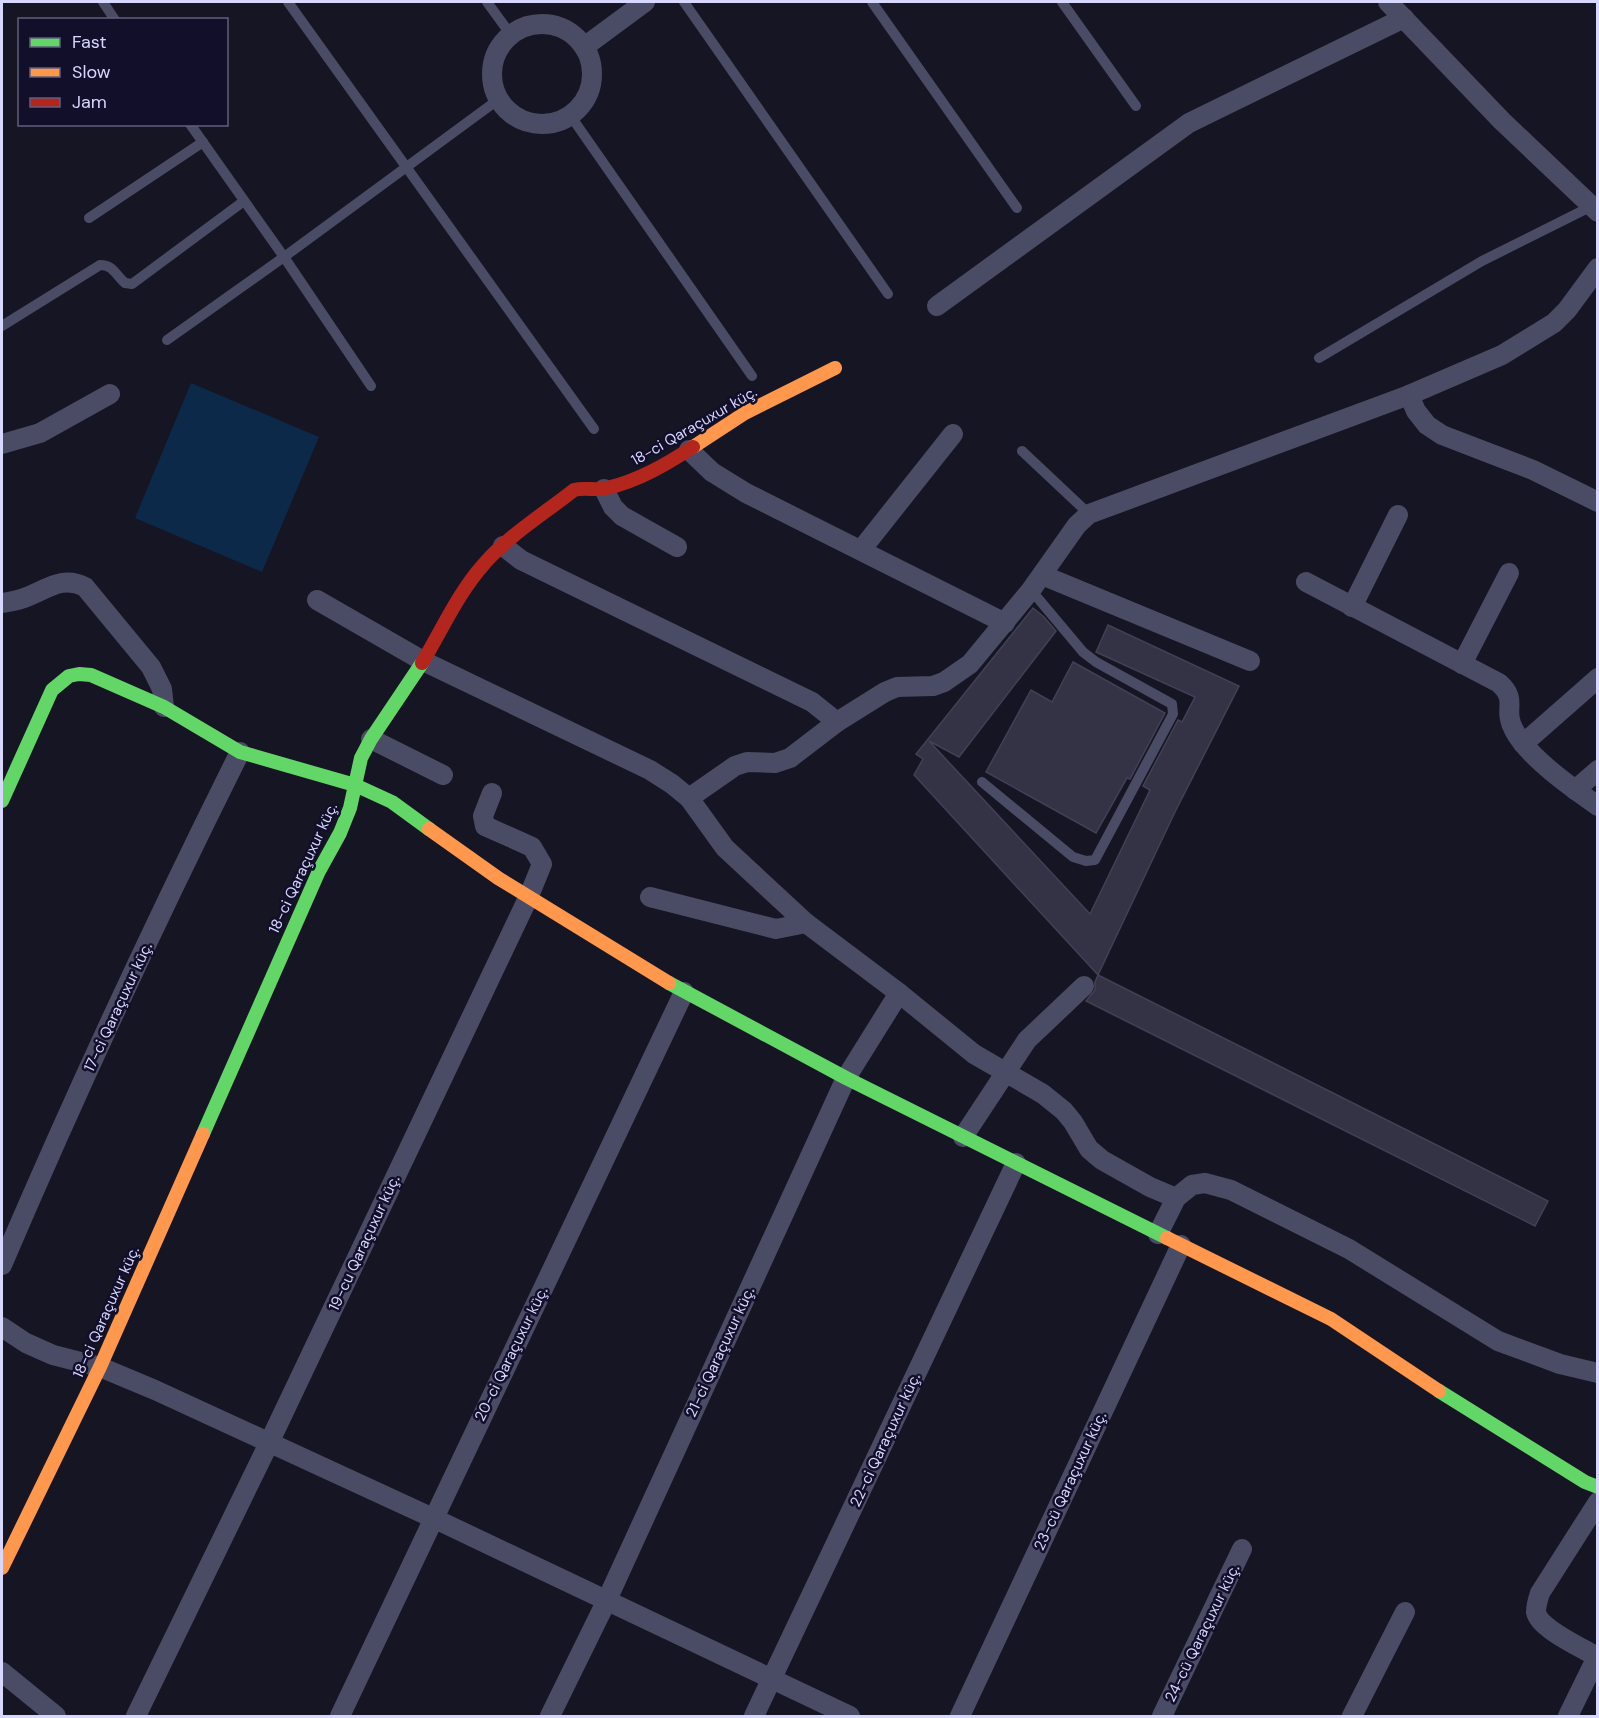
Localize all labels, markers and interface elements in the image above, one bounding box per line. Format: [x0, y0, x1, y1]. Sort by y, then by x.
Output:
legend [18, 18, 228, 126]
text: Fast [72, 30, 107, 54]
text: Slow [72, 60, 111, 84]
text: Jam [72, 90, 107, 114]
street label: 18-ci Qaraçuxur küç. [627, 382, 761, 470]
street label: 18-ci Qaraçuxur küç. [264, 799, 342, 937]
street label: 17-ci Qaraçuxur küç. [79, 939, 157, 1075]
street label: 19-cu Qaraçuxur küç. [324, 1172, 404, 1314]
street label: 18-ci Qaraçuxur küç. [68, 1243, 144, 1381]
street label: 20-ci Qaraçuxur küç. [470, 1284, 552, 1424]
street label: 21-ci Qaraçuxur küç. [681, 1284, 759, 1420]
street label: 22-ci Qaraçuxur küç. [845, 1370, 925, 1510]
street label: 23-cü Qaraçuxur küç. [1029, 1408, 1111, 1554]
street label: 24-cü Qaraçuxur küç. [1160, 1561, 1244, 1705]

